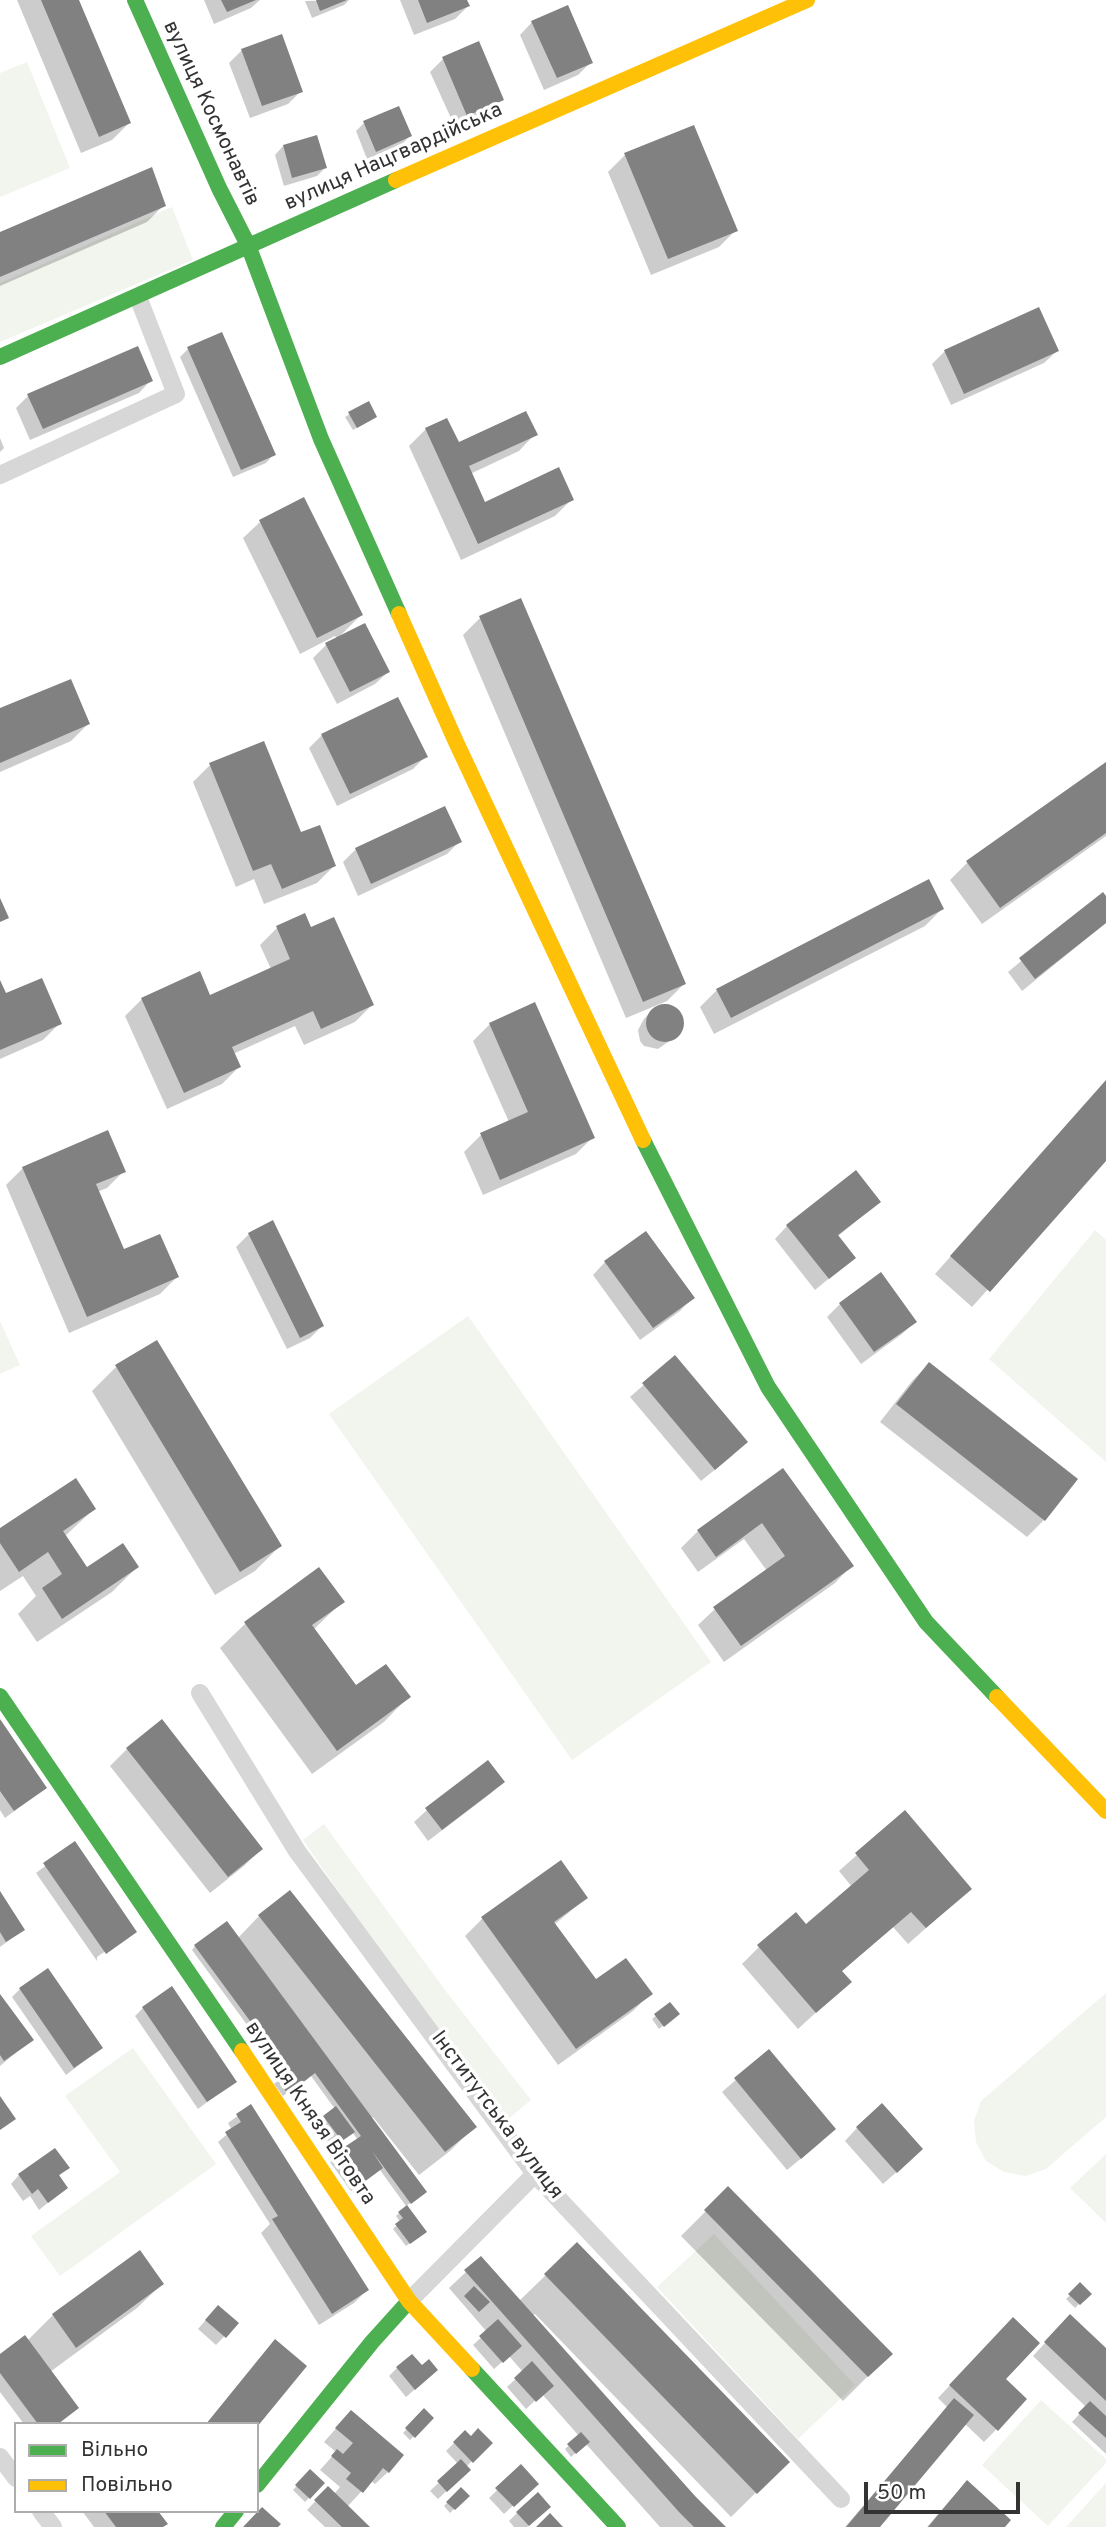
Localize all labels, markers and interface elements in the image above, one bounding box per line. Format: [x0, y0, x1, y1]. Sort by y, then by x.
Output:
street label: вулиця Космонавтів [156, 17, 264, 211]
street label: вулиця Нацгвардійська [281, 99, 507, 217]
street label: вулиця Князя Вітовта [238, 2017, 380, 2211]
street label: Інститутська вулиця [425, 2027, 567, 2205]
legend [14, 2422, 259, 2513]
text: Вільно [81, 2437, 148, 2464]
scale bar [868, 2468, 1024, 2512]
text: Повільно [81, 2472, 173, 2499]
text: 50 m [877, 2480, 926, 2507]

